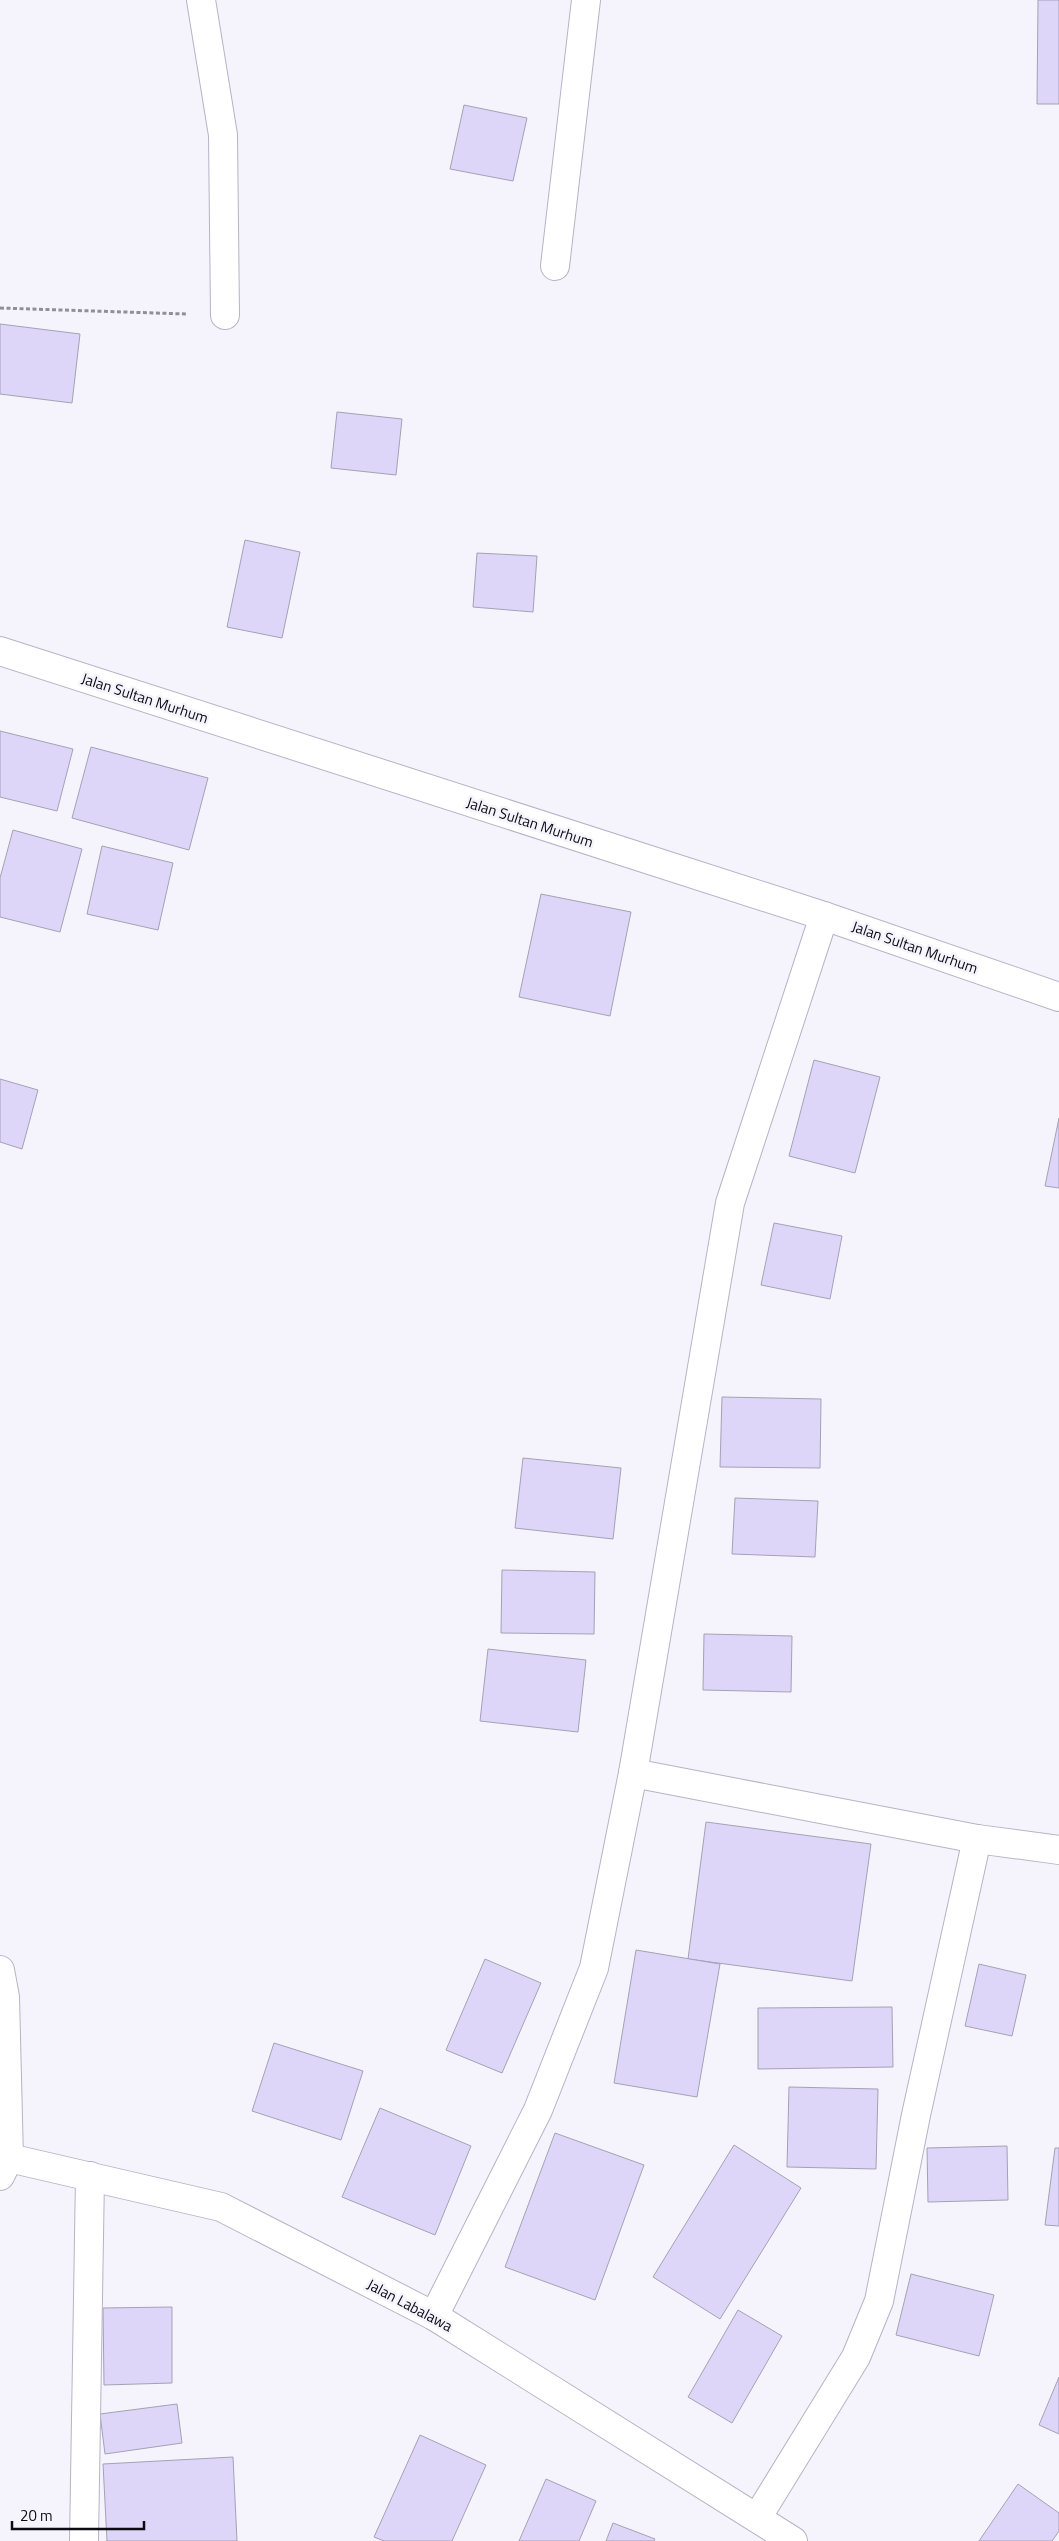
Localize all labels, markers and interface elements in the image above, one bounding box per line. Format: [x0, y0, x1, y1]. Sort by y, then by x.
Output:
street label: Jalan Sultan Murhum [79, 667, 211, 729]
street label: Jalan Sultan Murhum [464, 791, 596, 853]
street label: Jalan Sultan Murhum [849, 915, 981, 979]
street label: Jalan Labalawa [363, 2273, 457, 2337]
scale bar [12, 2498, 145, 2530]
text: 20 m [20, 2504, 53, 2527]

